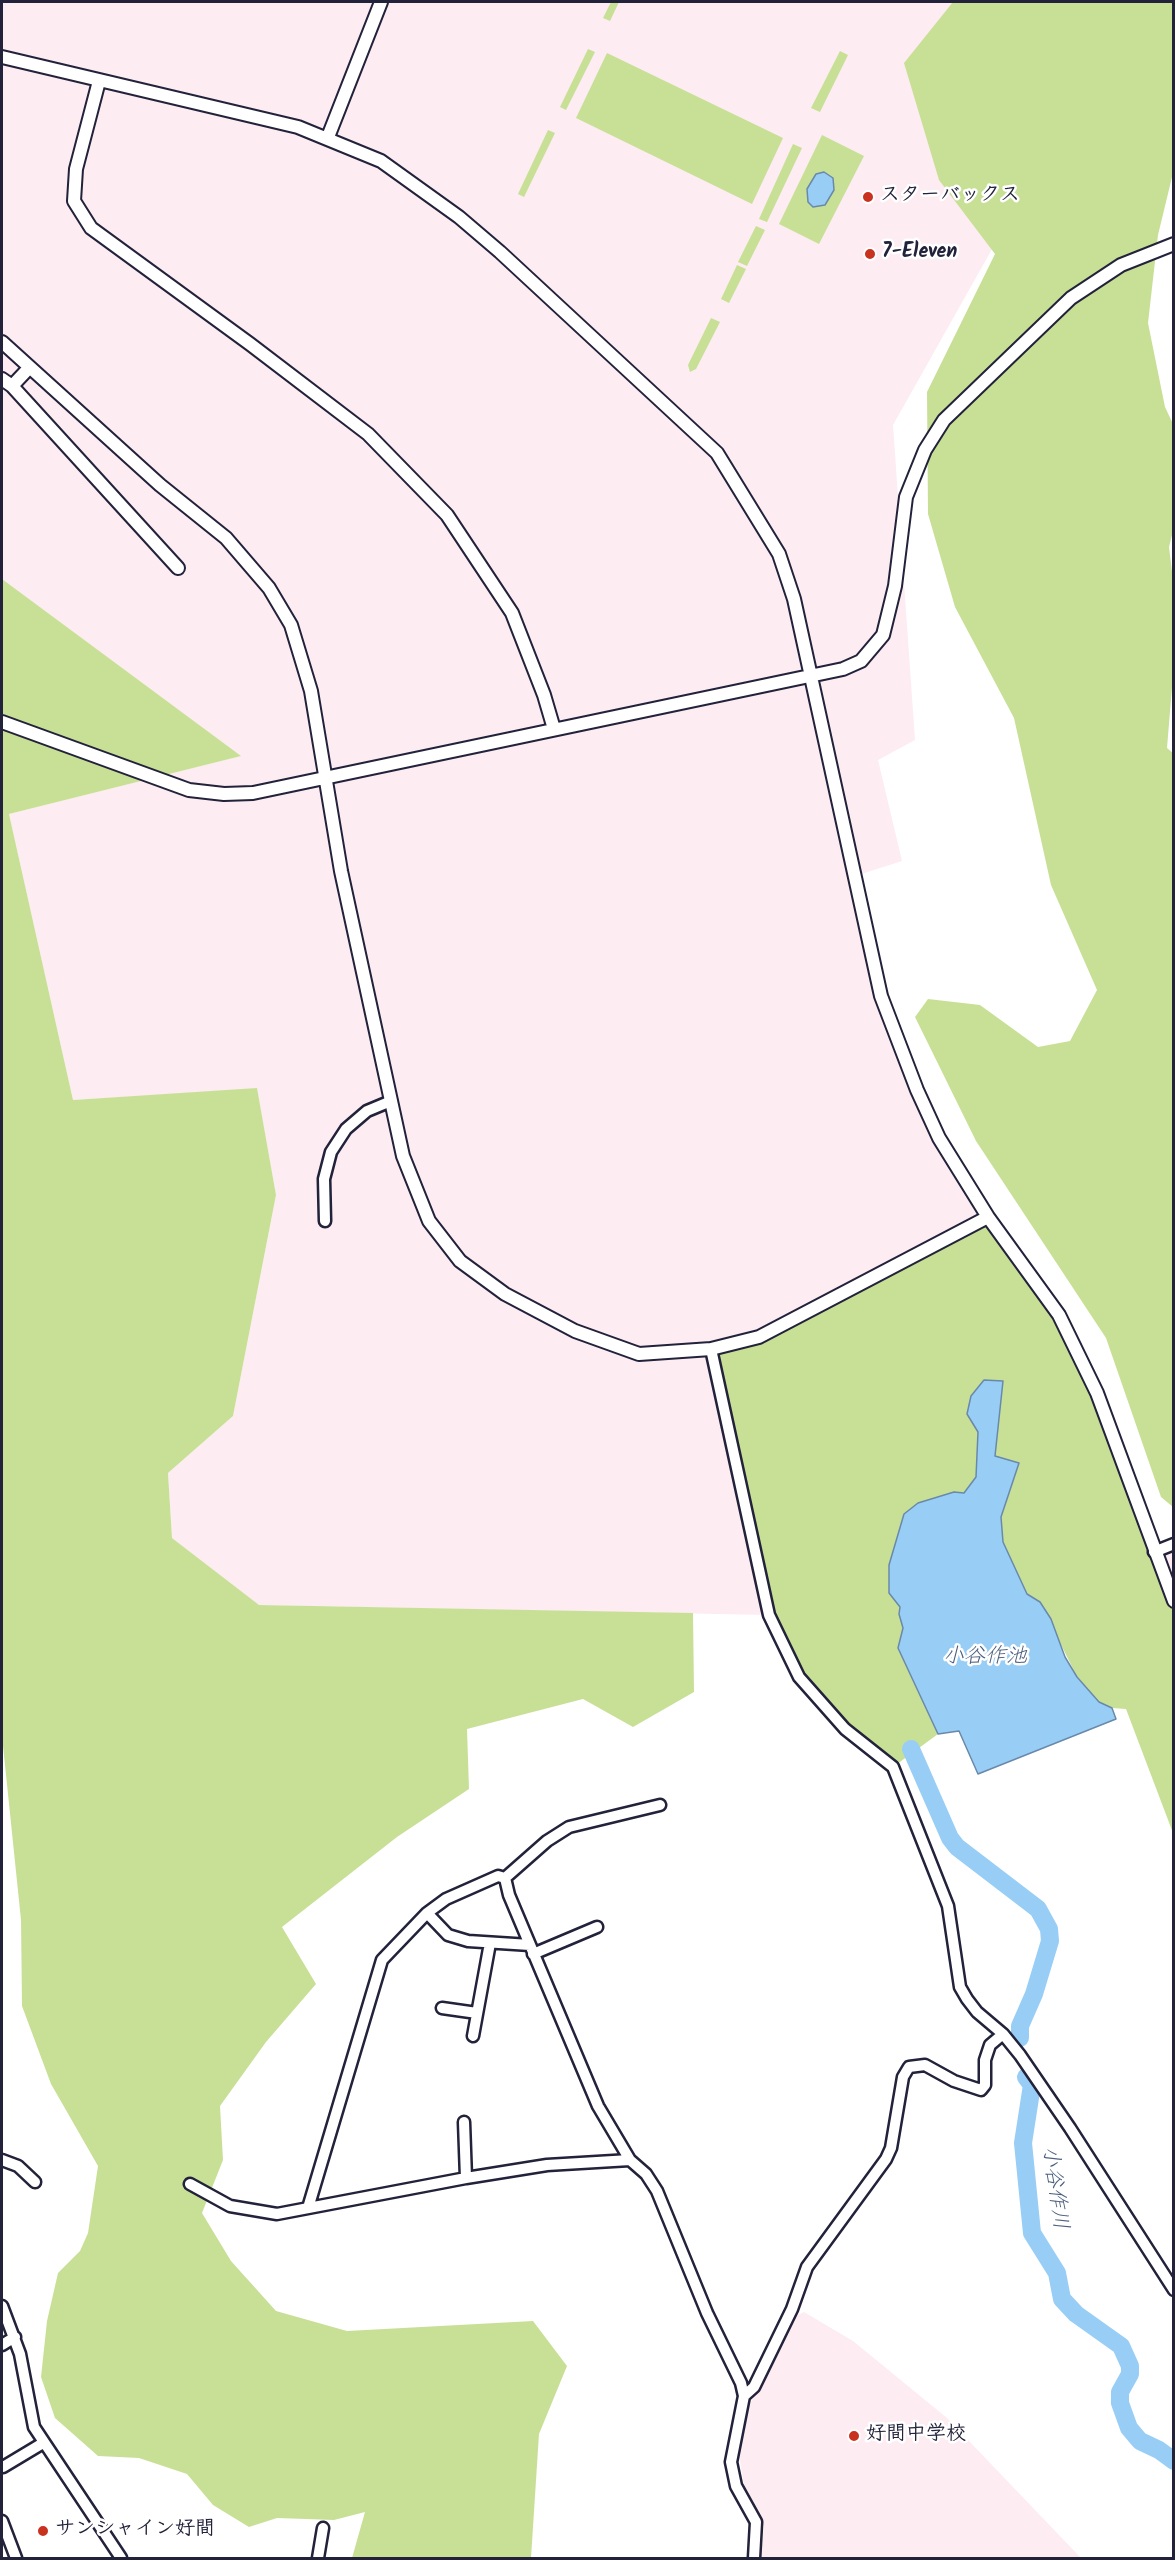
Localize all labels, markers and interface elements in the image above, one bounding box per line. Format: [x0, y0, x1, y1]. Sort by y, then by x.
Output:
place label: スターバックス [880, 185, 1020, 209]
marker: スターバックス [861, 190, 875, 204]
place label: 7-Eleven [882, 242, 957, 266]
marker: 7-Eleven [863, 247, 877, 261]
water label: 小谷作池 [943, 1645, 1027, 1671]
water label: 小谷作川 [1035, 2145, 1071, 2231]
place label: 好間中学校 [866, 2424, 966, 2448]
marker: 好間中学校 [847, 2429, 861, 2443]
place label: サンシャイン好間 [55, 2519, 215, 2543]
marker: サンシャイン好間 [36, 2524, 50, 2538]

